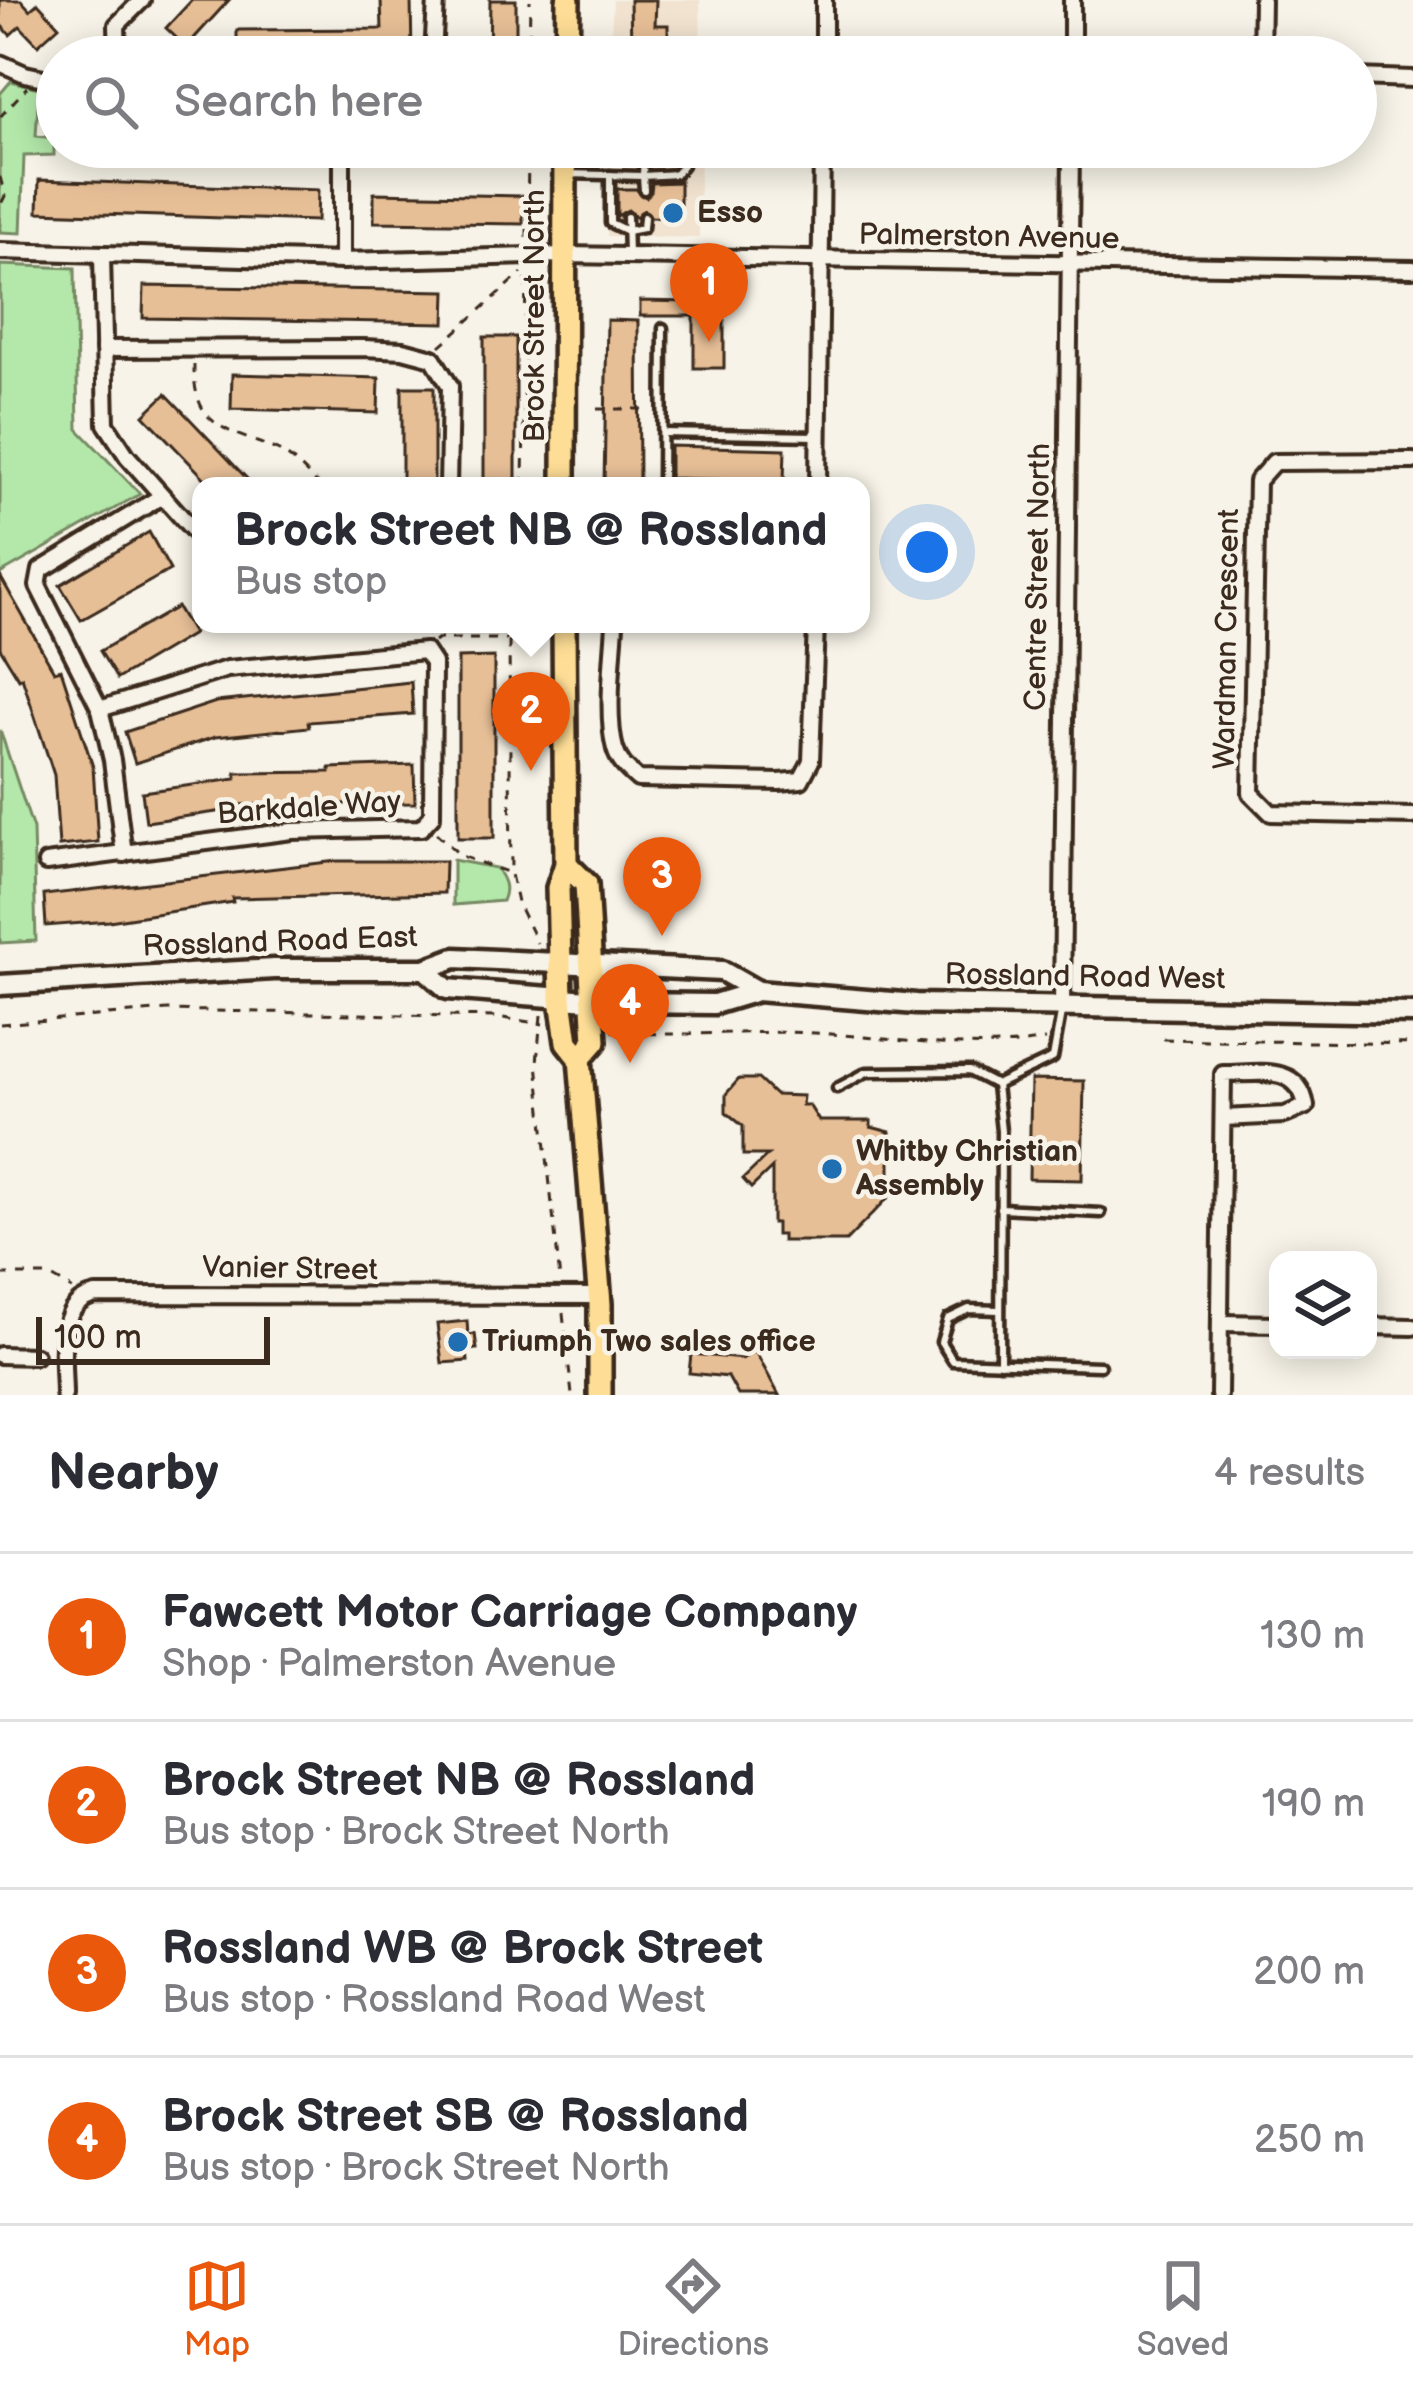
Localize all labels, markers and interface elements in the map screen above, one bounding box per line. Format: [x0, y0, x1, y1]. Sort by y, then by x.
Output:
search box [36, 36, 1377, 168]
icon: search [78, 69, 144, 135]
text: Search here [174, 75, 423, 130]
street label: Brock Street North [517, 189, 553, 443]
place label: Esso [697, 195, 763, 231]
marker: Esso [660, 200, 686, 226]
street label: Palmerston Avenue [858, 217, 1120, 257]
pin: 1 [670, 243, 748, 342]
street label: Centre Street North [1018, 443, 1058, 711]
popup [192, 477, 870, 633]
text: Brock Street NB @ Rossland [234, 504, 828, 559]
street label: Wardman Crescent [1207, 508, 1247, 770]
your location [897, 522, 957, 582]
text: Bus stop [234, 559, 387, 606]
pin: 2 [492, 672, 570, 771]
street label: Barkdale Way [216, 784, 403, 832]
pin: 3 [623, 837, 701, 936]
street label: Rossland Road East [142, 919, 418, 965]
street label: Rossland Road West [944, 957, 1226, 997]
pin: 4 [591, 964, 669, 1063]
place label: Whitby Christian Assembly [855, 1134, 1078, 1204]
marker: Whitby Christian Assembly [819, 1156, 845, 1182]
street label: Vanier Street [202, 1249, 378, 1289]
map controls [1269, 1251, 1377, 1359]
button: layers [1269, 1251, 1377, 1359]
scale bar [36, 1311, 270, 1364]
text: 100 m [54, 1318, 142, 1358]
place label: Triumph Two sales office [482, 1324, 816, 1360]
marker: Triumph Two sales office [445, 1329, 471, 1355]
text: Nearby [48, 1443, 219, 1504]
text: 4 results [1214, 1450, 1365, 1497]
text: Fawcett Motor Carriage Company [162, 1586, 857, 1641]
text: 1 [79, 1613, 95, 1660]
text: 130 m [1260, 1613, 1365, 1660]
text: Shop · Palmerston Avenue [162, 1641, 616, 1688]
text: Brock Street NB @ Rossland [162, 1754, 755, 1809]
text: 2 [75, 1781, 99, 1828]
text: 190 m [1262, 1781, 1365, 1828]
text: Bus stop · Brock Street North [162, 1809, 670, 1856]
text: Rossland WB @ Brock Street [162, 1922, 763, 1977]
text: 3 [76, 1949, 98, 1996]
text: 200 m [1253, 1949, 1365, 1996]
text: Bus stop · Rossland Road West [162, 1977, 705, 2024]
text: Brock Street SB @ Rossland [162, 2090, 749, 2145]
text: 4 [76, 2117, 98, 2164]
text: 250 m [1254, 2117, 1365, 2164]
text: Bus stop · Brock Street North [162, 2145, 670, 2192]
tab: Map [184, 2253, 250, 2365]
tab: Directions [617, 2253, 769, 2365]
tab: Saved [1137, 2253, 1229, 2365]

